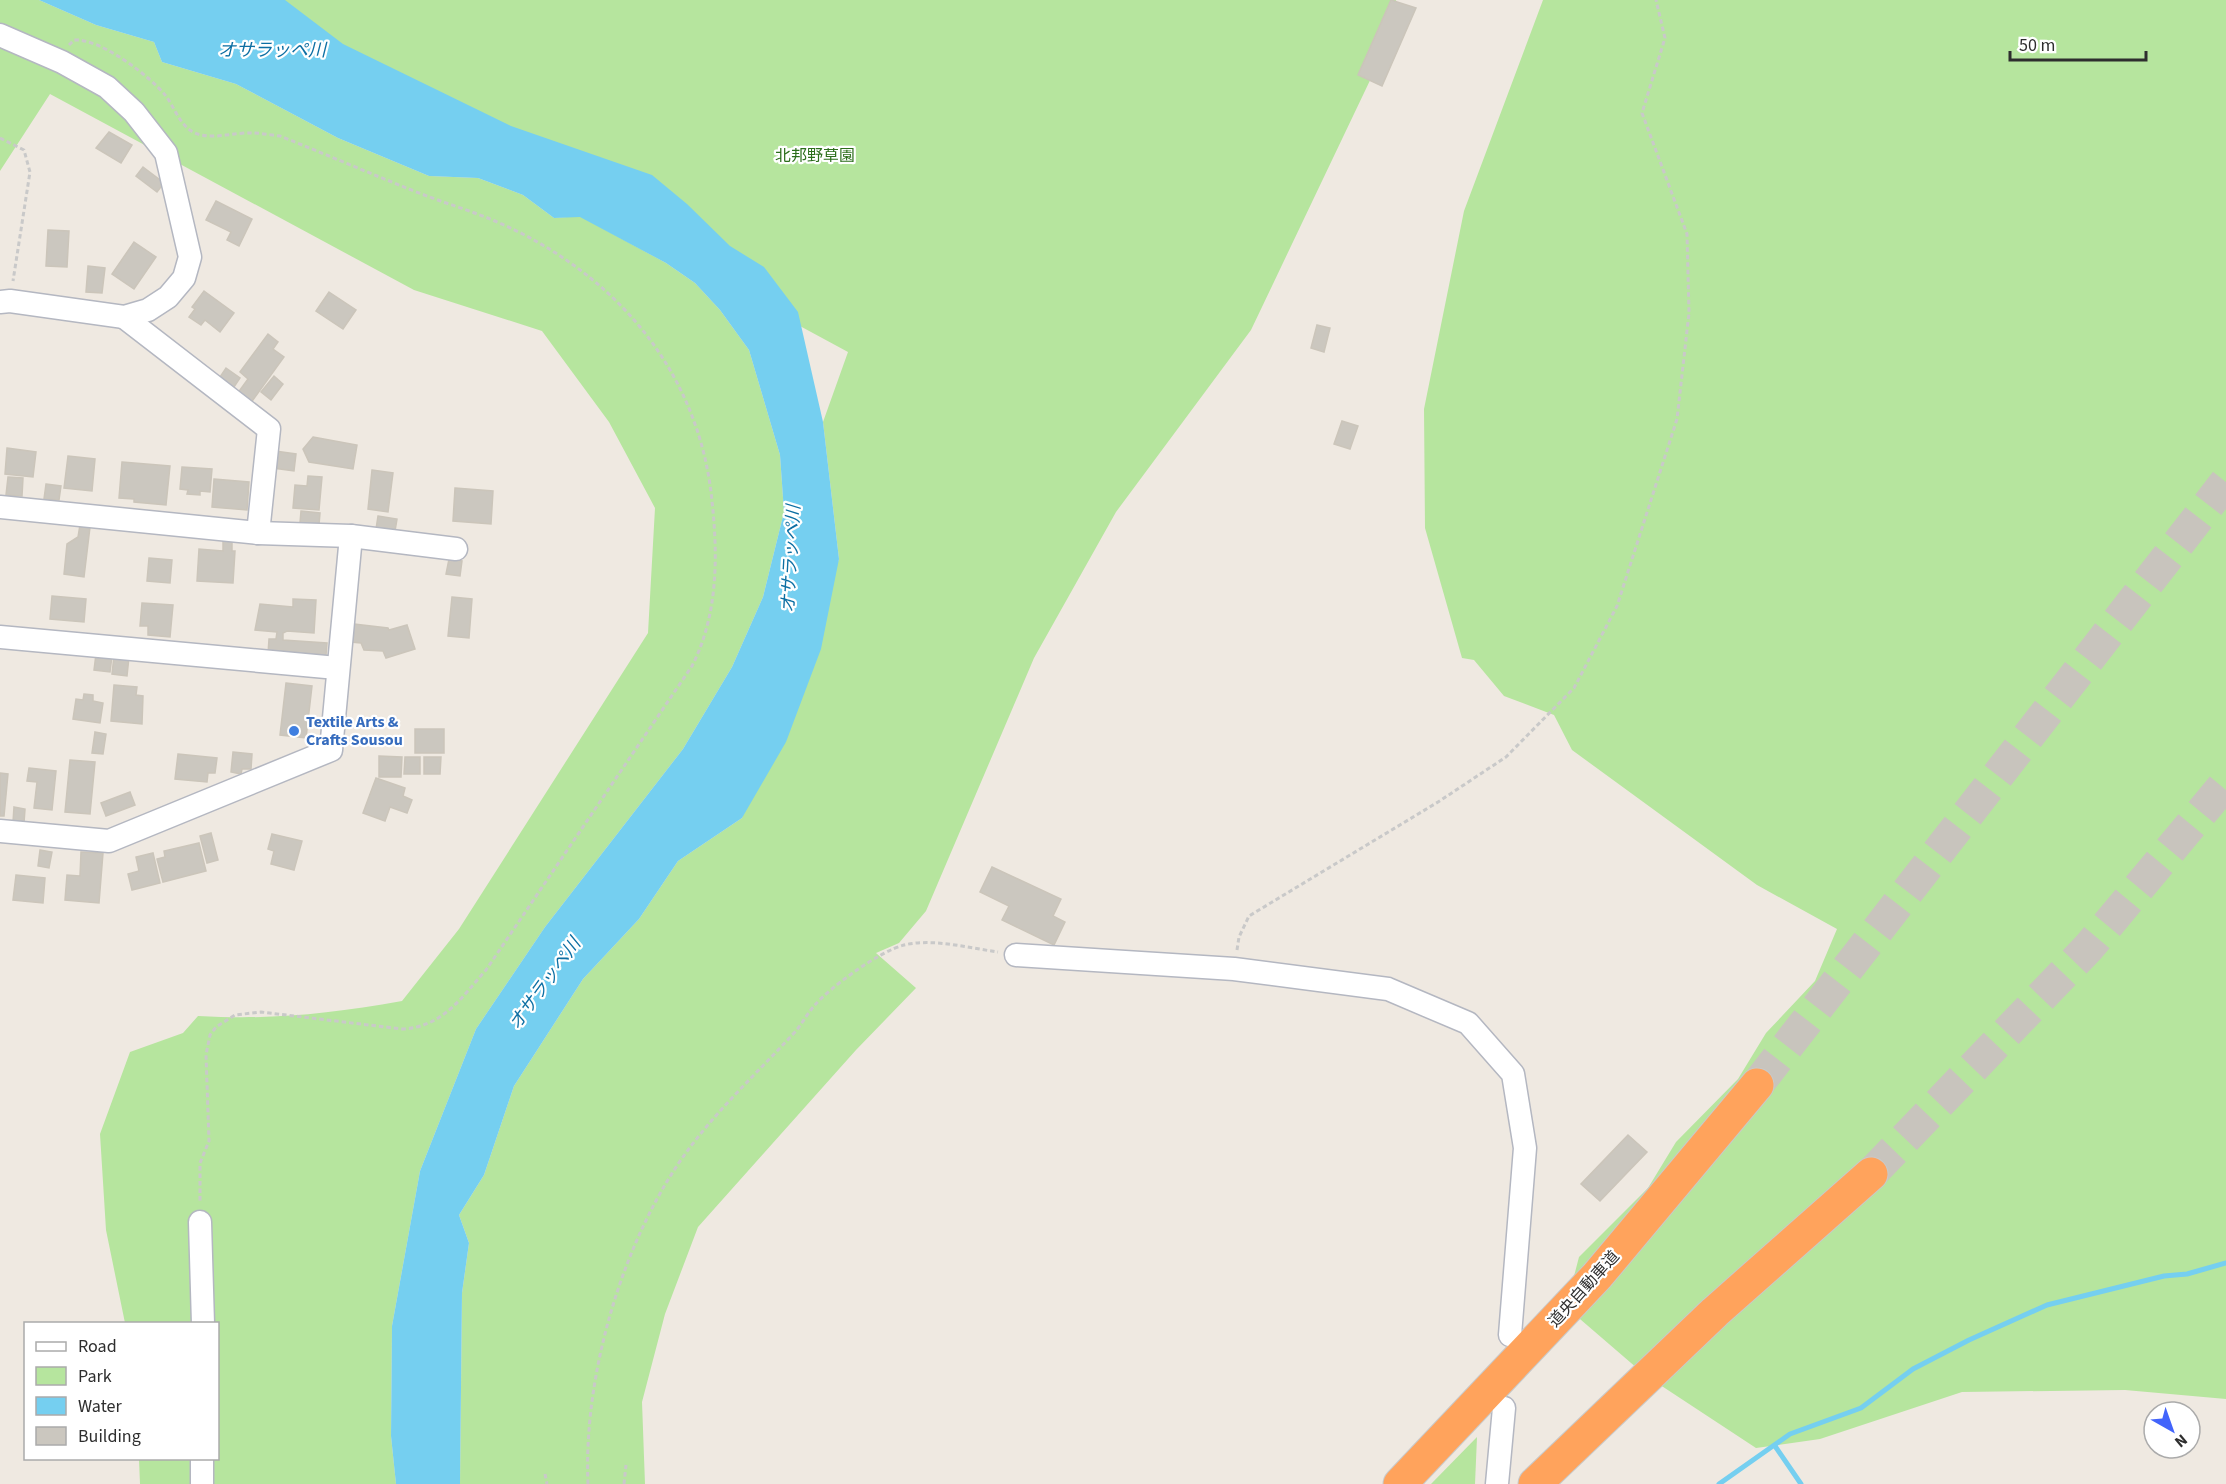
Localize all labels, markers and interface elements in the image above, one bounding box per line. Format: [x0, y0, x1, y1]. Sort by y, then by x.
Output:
scale bar [2010, 24, 2146, 62]
text: 50 m [2019, 33, 2055, 58]
water label: オサラッペ川 [218, 38, 328, 63]
park label: 北邦野草園 [775, 145, 855, 167]
water label: オサラッペ川 [776, 502, 806, 614]
place label: Textile Arts & Crafts Sousou [306, 711, 403, 751]
marker: Textile Arts & Crafts Sousou [287, 724, 301, 738]
water label: オサラッペ川 [503, 931, 588, 1035]
street label: 道央自動車道 [1544, 1246, 1624, 1332]
legend [24, 1322, 219, 1460]
text: Road [78, 1334, 117, 1359]
text: Park [78, 1364, 112, 1389]
text: Water [78, 1394, 122, 1419]
north arrow [2142, 1400, 2202, 1460]
text: Building [78, 1424, 141, 1449]
text: N [2170, 1429, 2192, 1453]

